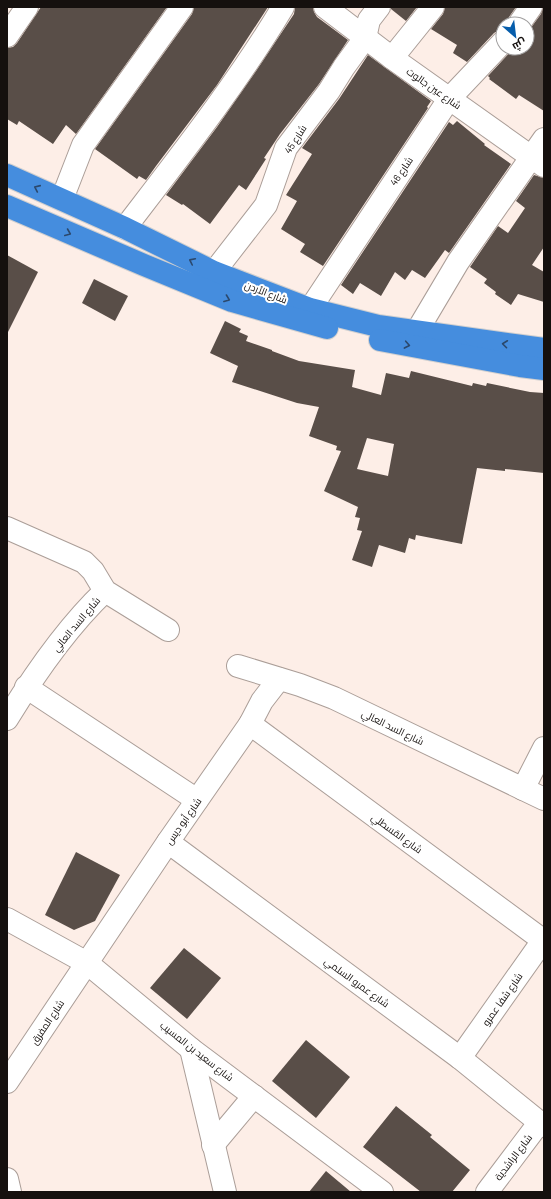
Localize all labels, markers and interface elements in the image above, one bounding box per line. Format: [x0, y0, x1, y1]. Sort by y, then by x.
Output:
north arrow [495, 16, 535, 56]
text: ش [510, 35, 529, 54]
street label: شارع عين جالوت [404, 65, 464, 112]
street label: شارع 45 [281, 122, 310, 156]
street label: شارع 46 [387, 154, 416, 188]
one-way arrow [33, 185, 41, 193]
one-way arrow [64, 228, 72, 236]
one-way arrow [189, 258, 196, 266]
street label: شارع الأردن [243, 278, 289, 307]
one-way arrow [223, 294, 231, 302]
one-way arrow [404, 340, 410, 349]
one-way arrow [502, 340, 508, 349]
street label: شارع السد العالي [50, 594, 104, 655]
street label: شارع السد العالي [359, 707, 426, 749]
street label: شارع أبو ديس [162, 795, 204, 847]
street label: شارع القسطلي [368, 811, 425, 857]
street label: شارع عمرو السلمي [321, 954, 392, 1011]
street label: شارع شفا عمرو [479, 970, 526, 1028]
street label: شارع المفرق [28, 997, 67, 1047]
street label: شارع سعيد بن المسيب [157, 1019, 236, 1084]
street label: شارع الراشدية [492, 1132, 535, 1183]

